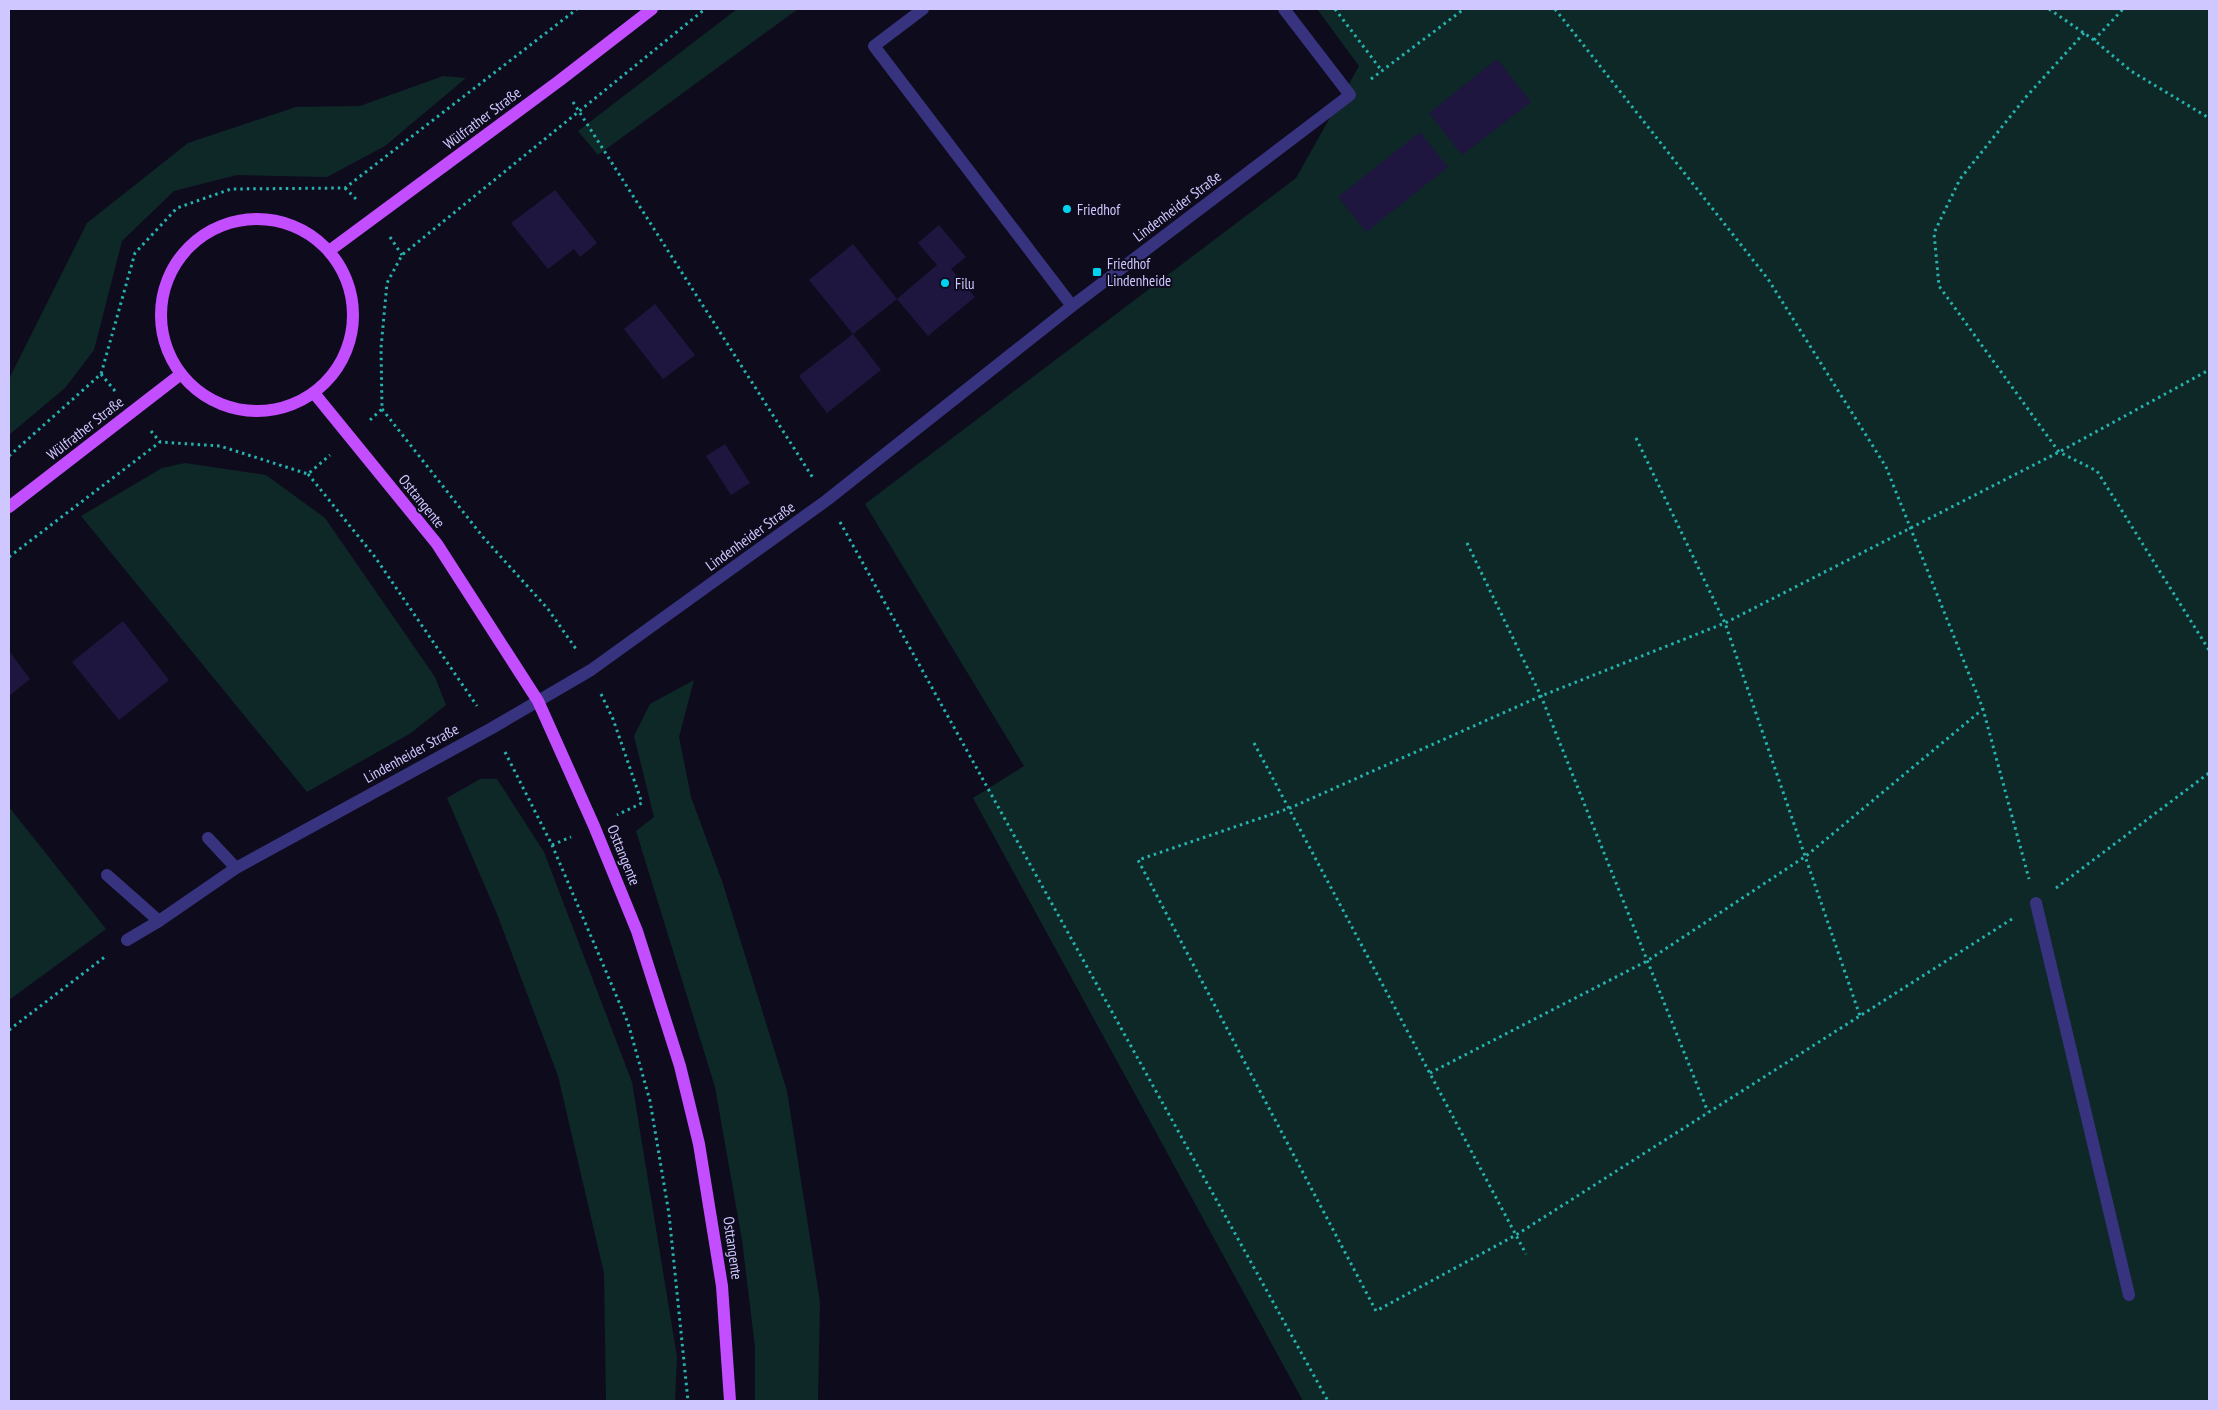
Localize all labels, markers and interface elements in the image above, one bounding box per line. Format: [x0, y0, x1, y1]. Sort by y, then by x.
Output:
street label: Wülfrather Straße [440, 83, 524, 153]
street label: Lindenheider Straße [1129, 167, 1225, 245]
place label: Friedhof [1077, 200, 1121, 219]
marker: Friedhof [1061, 203, 1073, 215]
place label: Friedhof Lindenheide [1107, 254, 1171, 290]
marker: Friedhof Lindenheide [1091, 266, 1103, 278]
place label: Filu [955, 274, 974, 293]
marker: Filu [939, 277, 951, 289]
street label: Wülfrather Straße [43, 392, 127, 464]
street label: Osttangente [395, 470, 449, 532]
street label: Lindenheider Straße [702, 497, 798, 575]
street label: Lindenheider Straße [360, 719, 462, 787]
street label: Osttangente [603, 822, 645, 888]
street label: Osttangente [719, 1215, 747, 1281]

